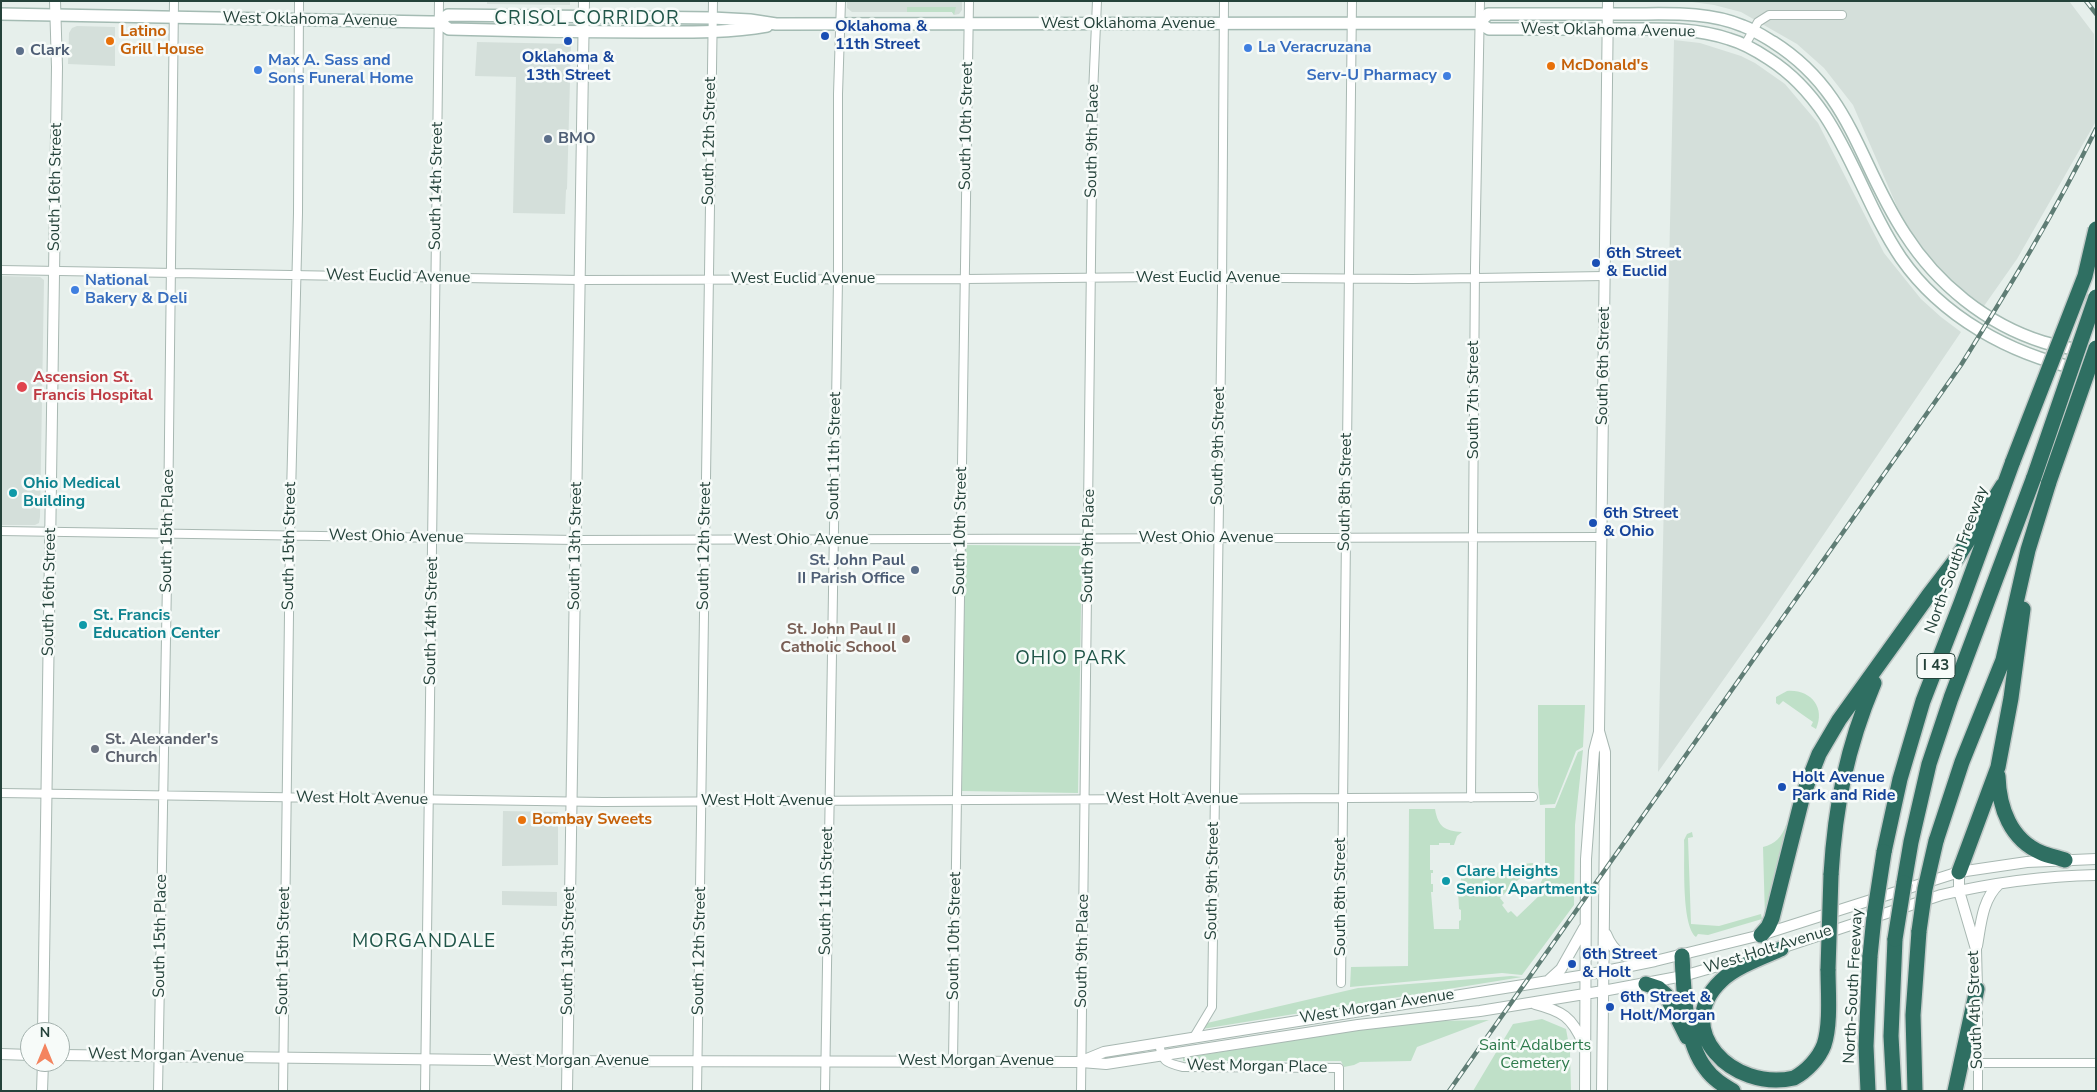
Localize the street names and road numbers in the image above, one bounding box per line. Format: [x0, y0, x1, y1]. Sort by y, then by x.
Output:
street label: West Oklahoma Avenue [222, 9, 398, 31]
street label: West Oklahoma Avenue [1041, 14, 1215, 34]
street label: West Oklahoma Avenue [1520, 20, 1696, 42]
street label: South 10th Street [956, 62, 978, 190]
street label: South 12th Street [699, 77, 721, 205]
street label: South 9th Place [1082, 84, 1104, 198]
street label: South 14th Street [426, 122, 448, 250]
street label: South 16th Street [45, 123, 67, 251]
street label: West Euclid Avenue [326, 266, 470, 288]
street label: West Euclid Avenue [1136, 268, 1280, 288]
street label: West Euclid Avenue [731, 269, 875, 289]
street label: South 6th Street [1593, 307, 1615, 425]
street label: South 7th Street [1464, 341, 1484, 459]
street label: South 9th Street [1208, 387, 1230, 505]
street label: South 11th Street [824, 392, 846, 520]
street label: South 8th Street [1335, 433, 1357, 551]
street label: South 10th Street [950, 467, 972, 595]
street label: South 15th Place [157, 469, 179, 593]
street label: South 15th Street [279, 482, 301, 610]
street label: South 13th Street [565, 482, 587, 610]
street label: South 12th Street [694, 482, 716, 610]
street label: North-South Freeway [1921, 484, 1993, 636]
street label: South 9th Place [1078, 489, 1100, 603]
street label: West Ohio Avenue [328, 526, 464, 548]
street label: South 16th Street [39, 528, 61, 656]
street label: West Ohio Avenue [1138, 528, 1274, 548]
street label: West Ohio Avenue [733, 530, 869, 550]
street label: South 14th Street [421, 557, 443, 685]
road number: I 43 [1917, 654, 1955, 678]
street label: West Holt Avenue [296, 788, 428, 810]
street label: West Holt Avenue [1106, 789, 1238, 809]
street label: West Holt Avenue [701, 791, 833, 811]
street label: South 9th Street [1202, 822, 1224, 940]
street label: South 11th Street [816, 827, 838, 955]
street label: South 8th Street [1331, 838, 1351, 956]
street label: South 10th Street [944, 872, 966, 1000]
street label: South 15th Place [150, 874, 172, 998]
street label: South 15th Street [273, 887, 295, 1015]
street label: South 13th Street [558, 887, 580, 1015]
street label: South 12th Street [689, 887, 711, 1015]
street label: South 9th Place [1072, 894, 1094, 1008]
street label: North-South Freeway [1840, 908, 1868, 1064]
street label: West Holt Avenue [1702, 921, 1834, 979]
street label: South 4th Street [1964, 950, 1988, 1070]
street label: West Morgan Avenue [1298, 985, 1456, 1029]
street label: West Morgan Avenue [88, 1045, 244, 1067]
street label: West Morgan Avenue [493, 1051, 649, 1071]
street label: West Morgan Avenue [898, 1051, 1054, 1071]
street label: West Morgan Place [1186, 1056, 1328, 1078]

